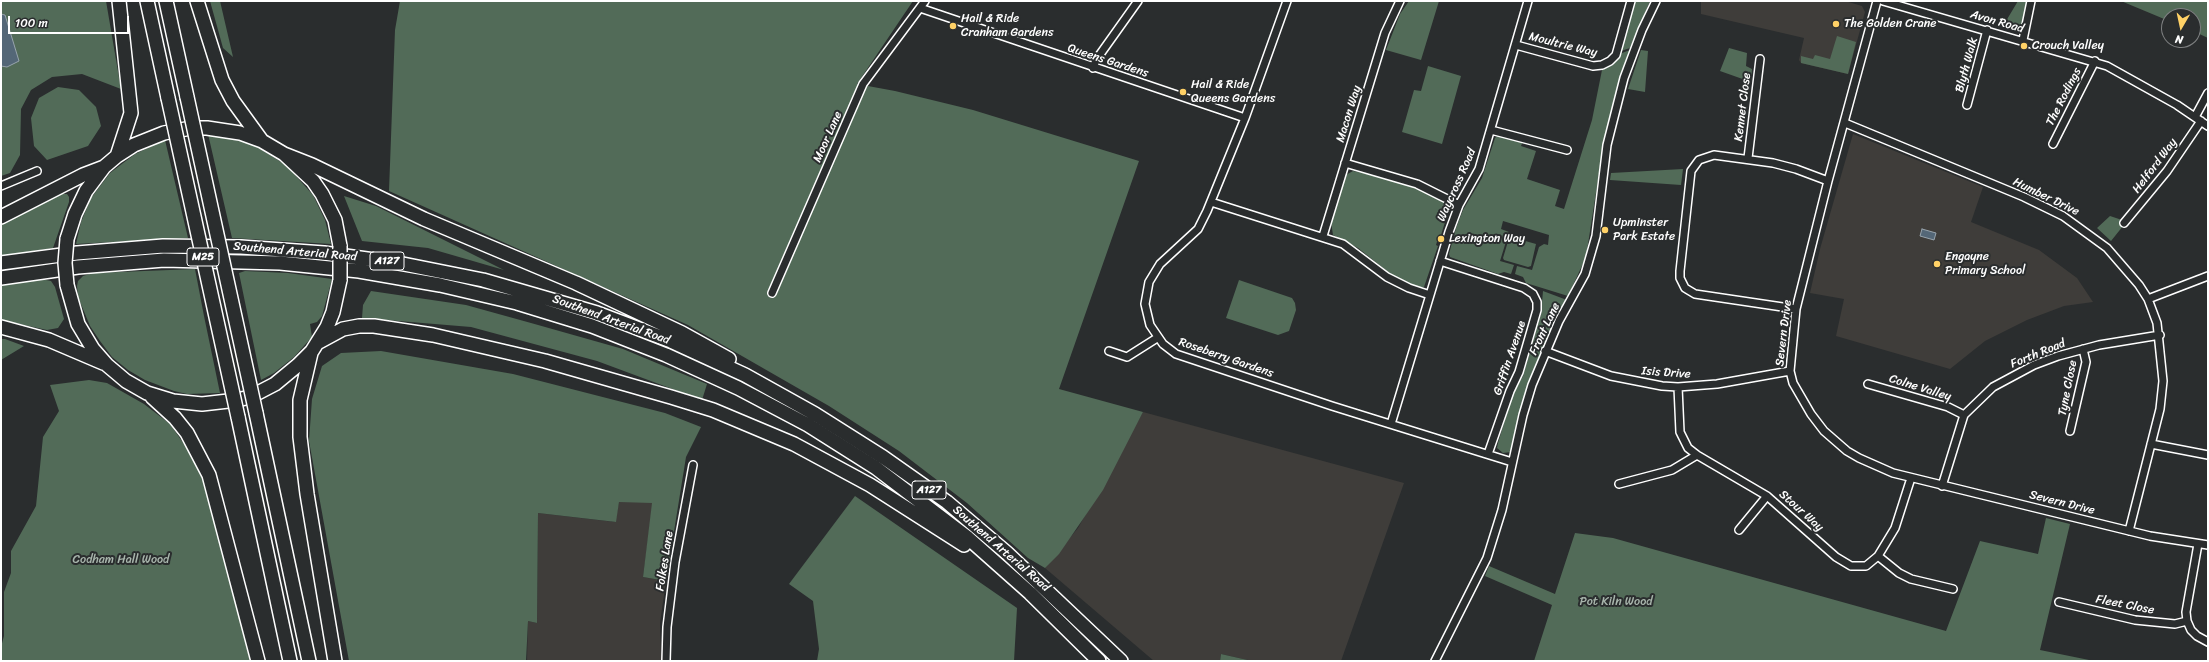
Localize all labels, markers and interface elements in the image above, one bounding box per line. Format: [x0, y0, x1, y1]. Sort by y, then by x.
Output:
scale bar [10, 8, 131, 34]
street label: Avon Road [1969, 8, 2025, 36]
north arrow [2161, 8, 2201, 48]
text: 100 m [15, 12, 48, 34]
place label: Hail & Ride Cranham Gardens [961, 12, 1053, 40]
place label: The Golden Crane [1844, 17, 1936, 31]
marker: The Golden Crane [1831, 19, 1841, 29]
marker: Hail & Ride Cranham Gardens [948, 21, 958, 31]
text: N [2174, 29, 2184, 49]
street label: Moultrie Way [1527, 30, 1599, 60]
street label: Blyth Walk [1953, 36, 1981, 94]
place label: Crouch Valley [2032, 39, 2104, 53]
street label: Queens Gardens [1066, 41, 1150, 81]
marker: Crouch Valley [2019, 41, 2029, 51]
street label: The Rodings [2043, 66, 2085, 128]
street label: Kennet Close [1732, 72, 1754, 142]
place label: Hail & Ride Queens Gardens [1191, 78, 1275, 106]
street label: Macon Way [1333, 84, 1365, 144]
marker: Hail & Ride Queens Gardens [1178, 87, 1188, 97]
street label: Moor Lane [810, 109, 846, 165]
street label: Helford Way [2130, 136, 2180, 196]
street label: Waycross Road [1434, 146, 1480, 224]
street label: Humber Drive [2011, 175, 2081, 219]
place label: Upminster Park Estate [1613, 216, 1675, 244]
marker: Upminster Park Estate [1600, 225, 1610, 235]
place label: Lexington Way [1449, 232, 1525, 246]
marker: Lexington Way [1436, 234, 1446, 244]
street label: Southend Arterial Road [233, 239, 357, 265]
road number: M25 [187, 248, 219, 266]
place label: Engayne Primary School [1945, 250, 2025, 278]
road number: A127 [370, 252, 404, 270]
marker: Engayne Primary School [1932, 259, 1942, 269]
street label: Southend Arterial Road [550, 292, 672, 348]
street label: Severn Drive [1773, 299, 1795, 367]
street label: Front Lane [1527, 300, 1563, 358]
street label: Griffin Avenue [1491, 319, 1529, 397]
street label: Roseberry Gardens [1177, 335, 1275, 381]
street label: Forth Road [2008, 336, 2068, 372]
street label: Tyne Close [2056, 359, 2080, 417]
street label: Isis Drive [1641, 364, 1691, 382]
street label: Colne Valley [1887, 372, 1953, 404]
road number: A127 [912, 481, 946, 499]
street label: Stour Way [1776, 487, 1826, 535]
street label: Severn Drive [2028, 488, 2096, 518]
street label: Southend Arterial Road [949, 503, 1053, 595]
street label: Folkes Lane [653, 530, 677, 592]
park label: Codham Hall Wood [73, 553, 169, 567]
street label: Fleet Close [2094, 592, 2156, 618]
park label: Pot Kiln Wood [1579, 595, 1653, 609]

